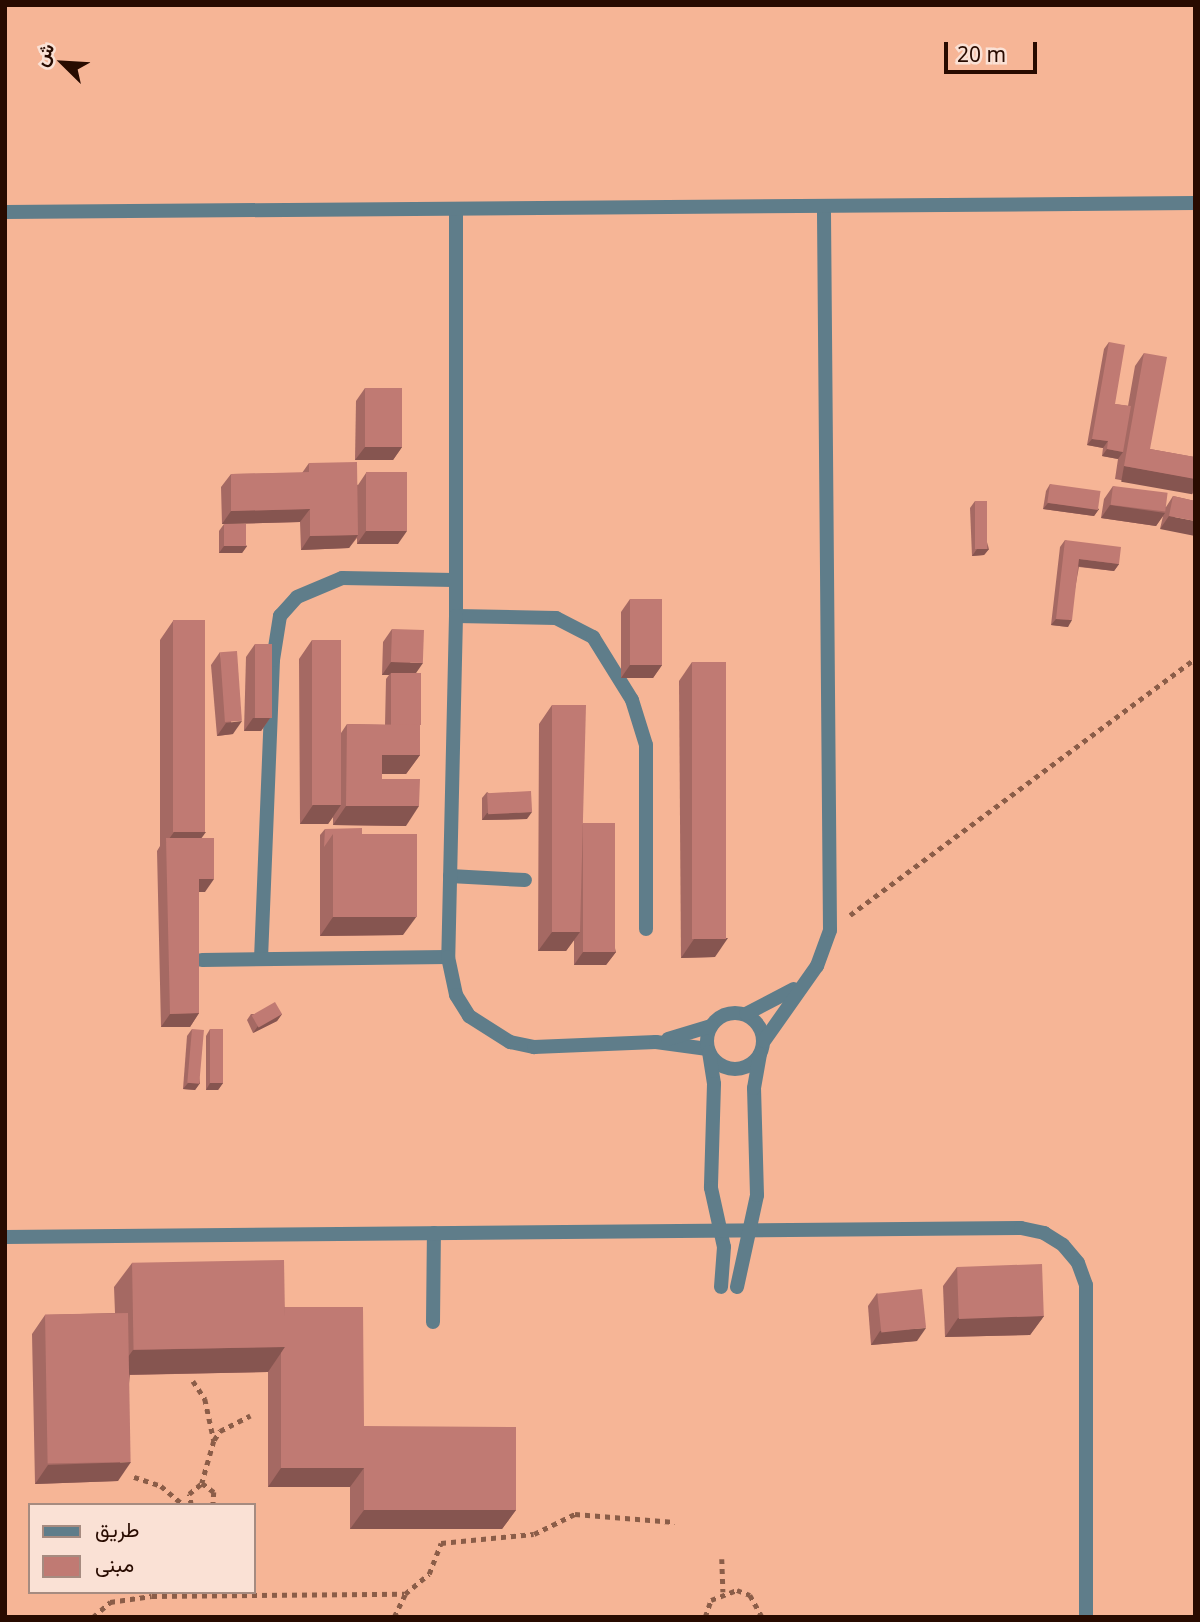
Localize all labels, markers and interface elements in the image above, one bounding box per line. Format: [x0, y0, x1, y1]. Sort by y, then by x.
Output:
north arrow [28, 28, 98, 98]
scale bar [948, 28, 1041, 72]
text: ش [27, 39, 60, 70]
text: 20 m [957, 40, 1006, 68]
legend [28, 1503, 256, 1594]
text: طريق [95, 1515, 140, 1543]
text: مبنى [95, 1550, 134, 1578]

